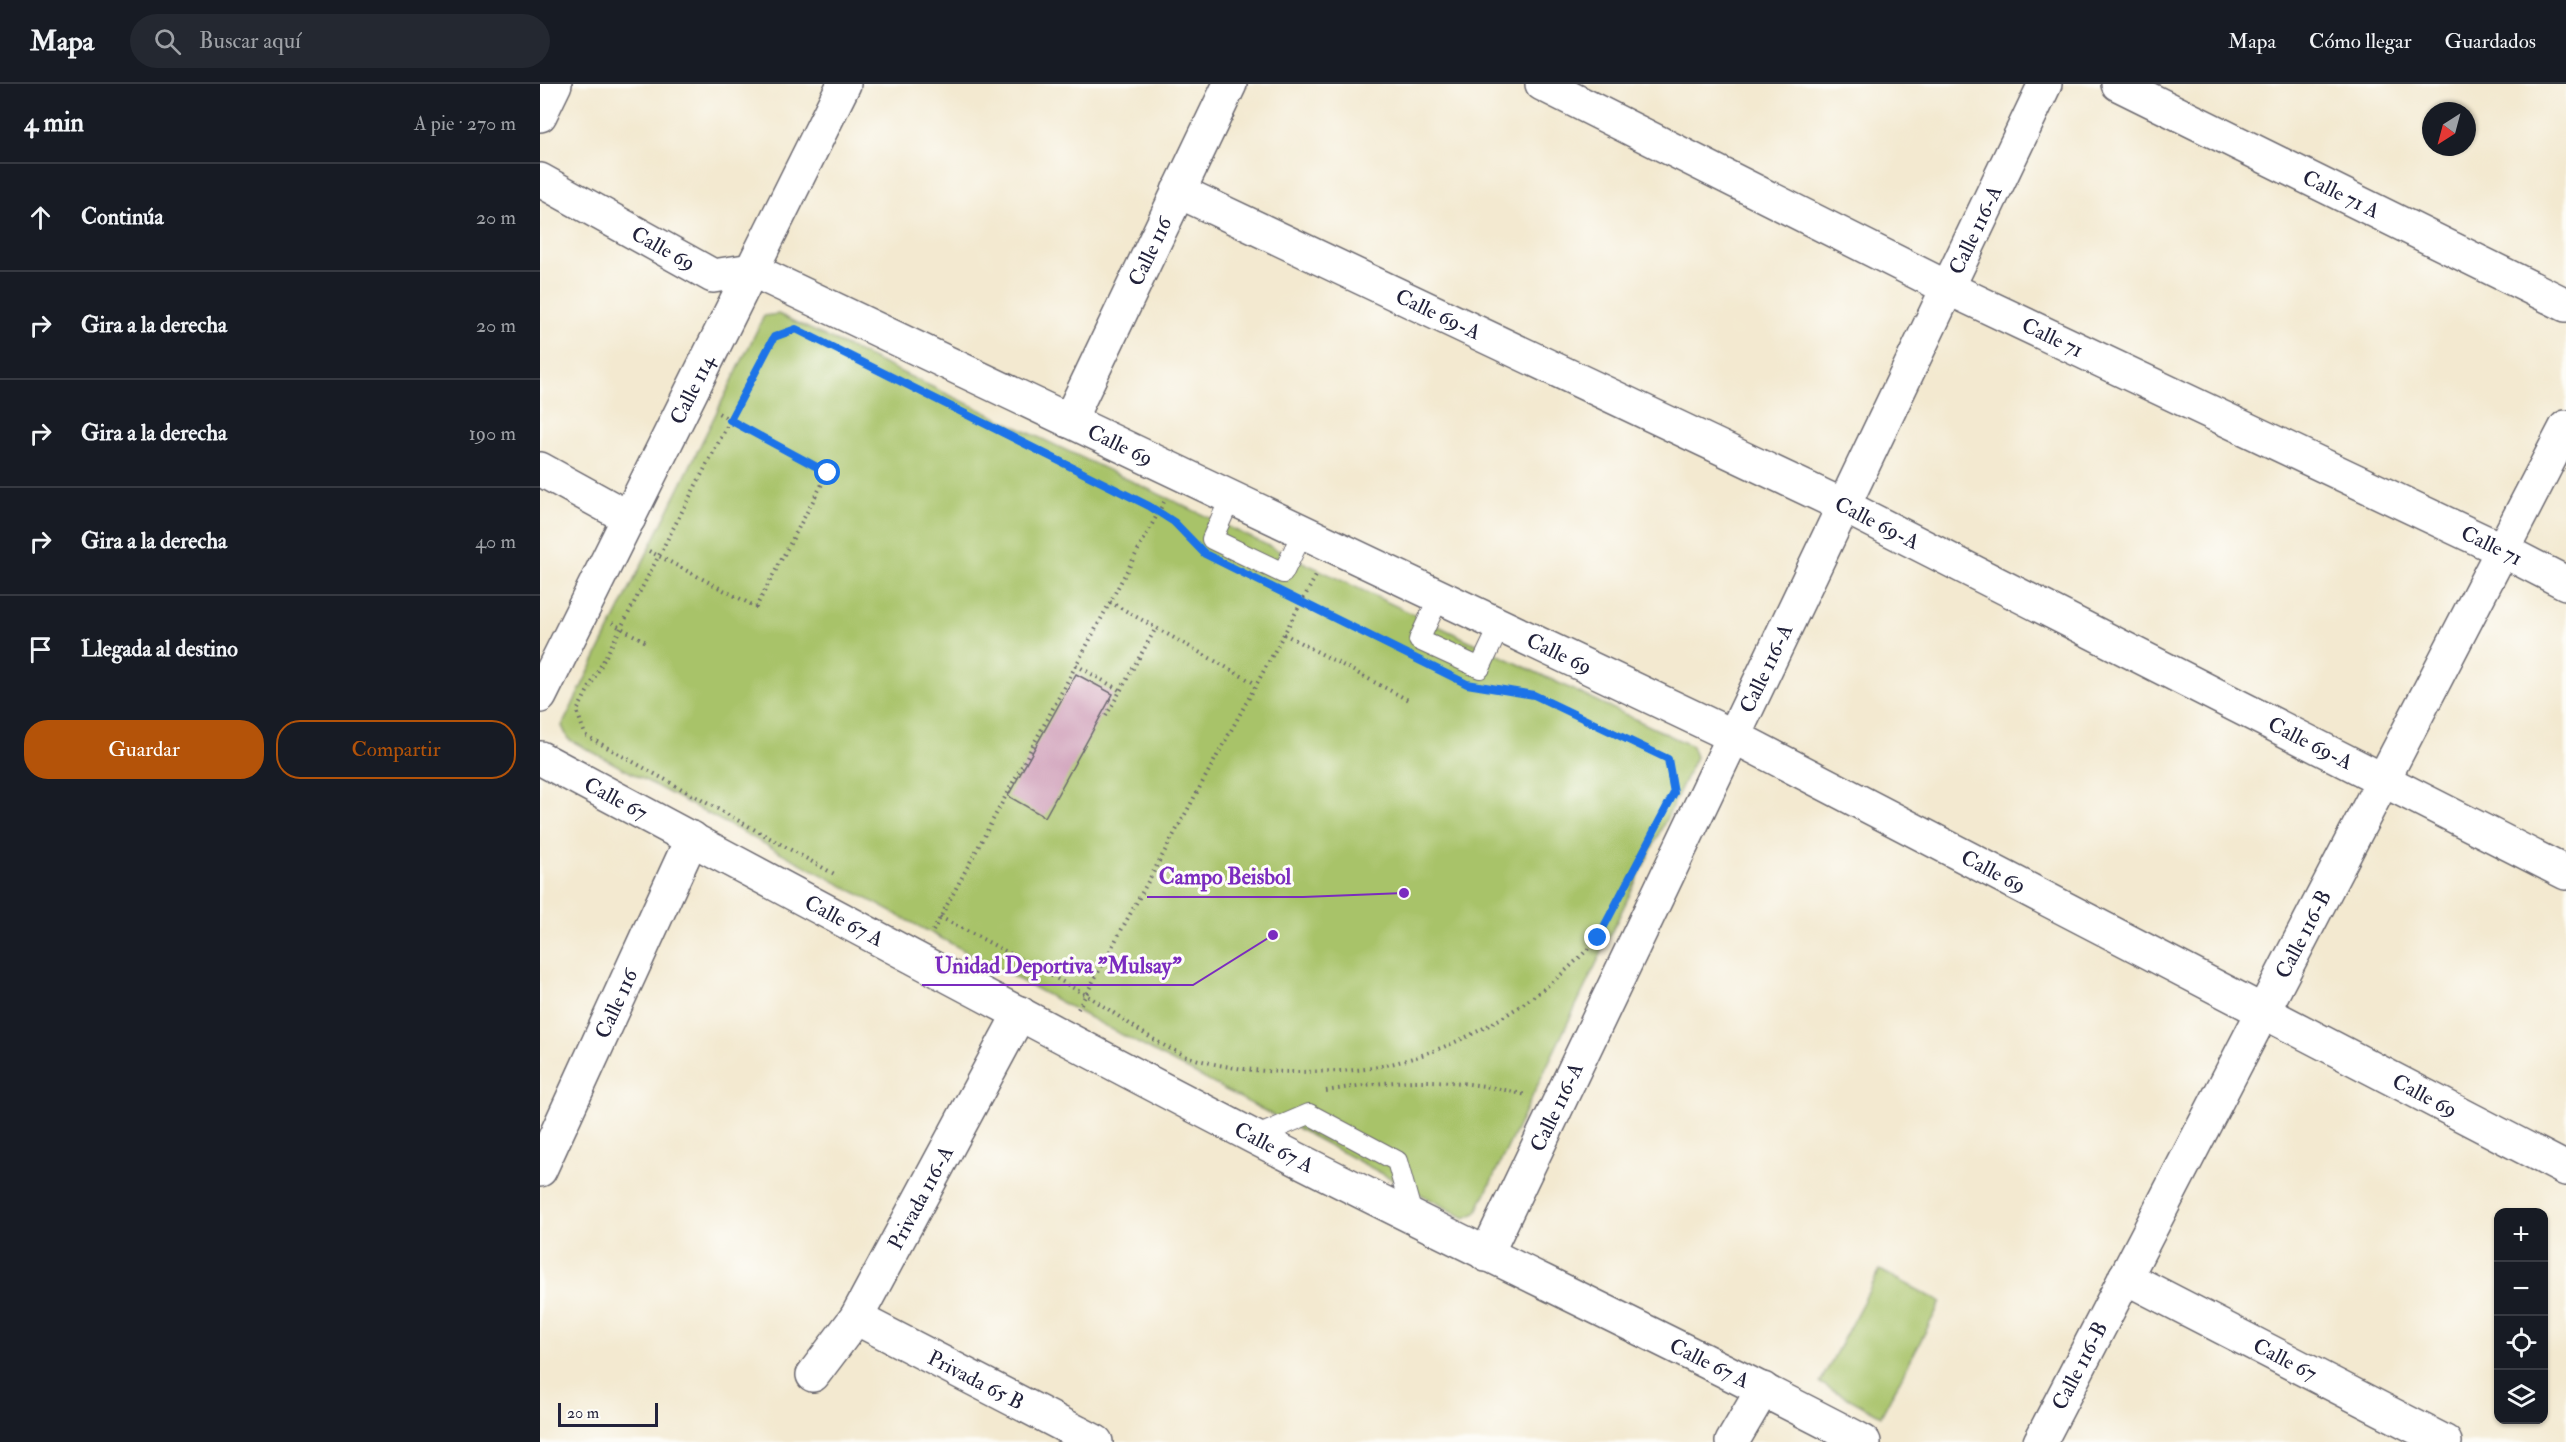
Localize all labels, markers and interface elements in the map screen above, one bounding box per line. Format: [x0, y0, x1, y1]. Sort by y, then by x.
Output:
search box [130, 14, 550, 68]
text: Mapa [30, 24, 94, 59]
icon: search [151, 25, 184, 58]
text: Buscar aquí [199, 27, 301, 55]
text: Mapa [2228, 28, 2276, 55]
text: Cómo llegar [2309, 28, 2412, 55]
text: Guardados [2445, 28, 2536, 55]
north arrow [2422, 102, 2476, 156]
text: 4 min [24, 107, 84, 139]
text: A pie · 270 m [414, 111, 516, 136]
street label: Calle 71 A [2298, 164, 2384, 225]
street label: Calle 116-A [1943, 181, 2008, 279]
icon: ahead [24, 201, 57, 234]
text: Continúa [81, 203, 164, 231]
text: 20 m [476, 205, 516, 230]
street label: Calle 116 [1122, 211, 1179, 290]
street label: Calle 69 [626, 220, 700, 277]
street label: Calle 69-A [1391, 282, 1485, 346]
icon: right [24, 309, 57, 342]
text: Gira a la derecha [81, 311, 227, 339]
street label: Calle 71 [2017, 311, 2088, 364]
text: 20 m [476, 313, 516, 338]
street label: Calle 114 [664, 349, 721, 429]
icon: right [24, 417, 57, 450]
street label: Calle 69 [1083, 418, 1157, 472]
text: Gira a la derecha [81, 419, 227, 447]
text: 190 m [469, 421, 516, 446]
route start [814, 459, 840, 485]
street label: Calle 69-A [1831, 490, 1924, 556]
street label: Calle 71 [2457, 519, 2527, 572]
icon: right [24, 525, 57, 558]
text: Gira a la derecha [81, 527, 227, 555]
text: 40 m [475, 529, 516, 554]
street label: Calle 116-A [1733, 619, 1799, 717]
street label: Calle 69 [1522, 626, 1596, 681]
icon: arrive [24, 633, 57, 666]
text: Llegada al destino [81, 635, 238, 663]
street label: Calle 69-A [2264, 710, 2357, 776]
button: Guardar [24, 720, 264, 779]
button: Compartir [276, 720, 516, 779]
street label: Calle 67 [580, 771, 653, 827]
street label: Calle 69 [1957, 843, 2030, 899]
callout: Campo Beisbol [1147, 857, 1303, 897]
text: Campo Beisbol [1159, 863, 1292, 892]
street label: Calle 116-B [2269, 885, 2337, 983]
street label: Calle 67 A [800, 889, 888, 953]
route end [1584, 924, 1610, 950]
callout: Unidad Deportiva "Mulsay" [922, 945, 1193, 985]
text: Unidad Deportiva "Mulsay" [934, 952, 1182, 981]
street label: Calle 116 [589, 963, 644, 1043]
street label: Calle 116-A [1524, 1058, 1589, 1156]
street label: Calle 69 [2388, 1068, 2462, 1124]
street label: Calle 67 A [1230, 1116, 1318, 1179]
street label: Privada 116-A [882, 1141, 960, 1254]
map controls [2494, 1208, 2548, 1424]
button: + [2494, 1208, 2548, 1262]
button: − [2494, 1262, 2548, 1316]
button: locate [2494, 1316, 2548, 1370]
street label: Calle 116-B [2045, 1317, 2114, 1414]
street label: Calle 67 A [1665, 1332, 1754, 1394]
street label: Calle 67 [2249, 1332, 2322, 1387]
street label: Privada 65 B [923, 1344, 1029, 1416]
button: layers [2494, 1370, 2548, 1424]
scale bar [558, 1400, 658, 1428]
text: 20 m [567, 1403, 599, 1423]

